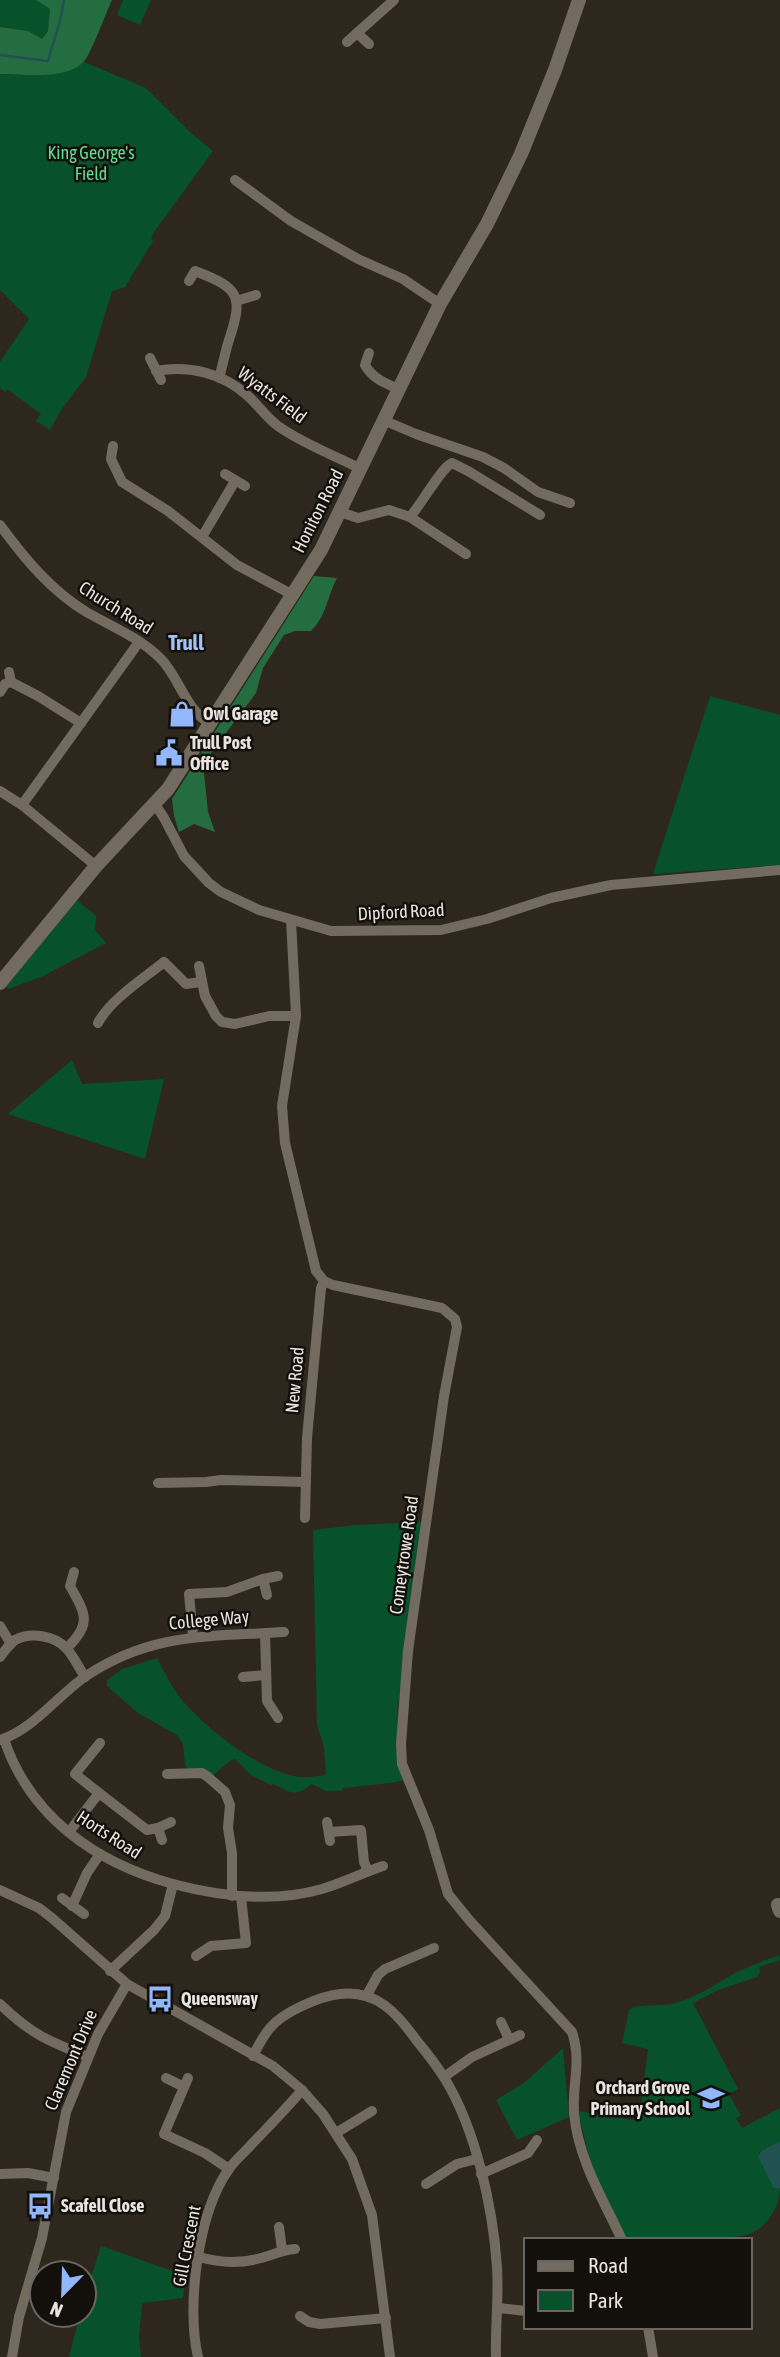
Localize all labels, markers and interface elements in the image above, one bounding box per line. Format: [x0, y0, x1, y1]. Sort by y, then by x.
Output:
park label: King George's Field [47, 142, 135, 184]
street label: Wyatts Field [234, 362, 311, 427]
street label: Honiton Road [288, 466, 348, 556]
street label: Church Road [75, 577, 157, 638]
district label: Trull [168, 630, 204, 654]
shop icon: Owl Garage [167, 699, 197, 729]
place label: Owl Garage [203, 703, 278, 724]
place label: Trull Post Office [190, 732, 252, 774]
public building icon: Trull Post Office [154, 738, 184, 768]
street label: Dipford Road [357, 899, 445, 924]
street label: New Road [281, 1346, 308, 1414]
street label: Comeytrowe Road [385, 1494, 422, 1615]
street label: College Way [168, 1606, 250, 1633]
street label: Horts Road [73, 1806, 145, 1863]
bus stop icon: Queensway [145, 1984, 175, 2014]
place label: Queensway [181, 1988, 258, 2009]
street label: Claremont Drive [40, 2006, 101, 2113]
place label: Orchard Grove Primary School [591, 2077, 690, 2119]
school or university icon: Orchard Grove Primary School [696, 2083, 726, 2113]
bus stop icon: Scafell Close [25, 2191, 55, 2221]
place label: Scafell Close [61, 2195, 144, 2216]
street label: Gill Crescent [168, 2203, 205, 2288]
legend [524, 2238, 752, 2329]
text: Road [588, 2253, 628, 2277]
north arrow [28, 2259, 98, 2329]
text: Park [588, 2288, 623, 2312]
text: N [47, 2297, 66, 2322]

